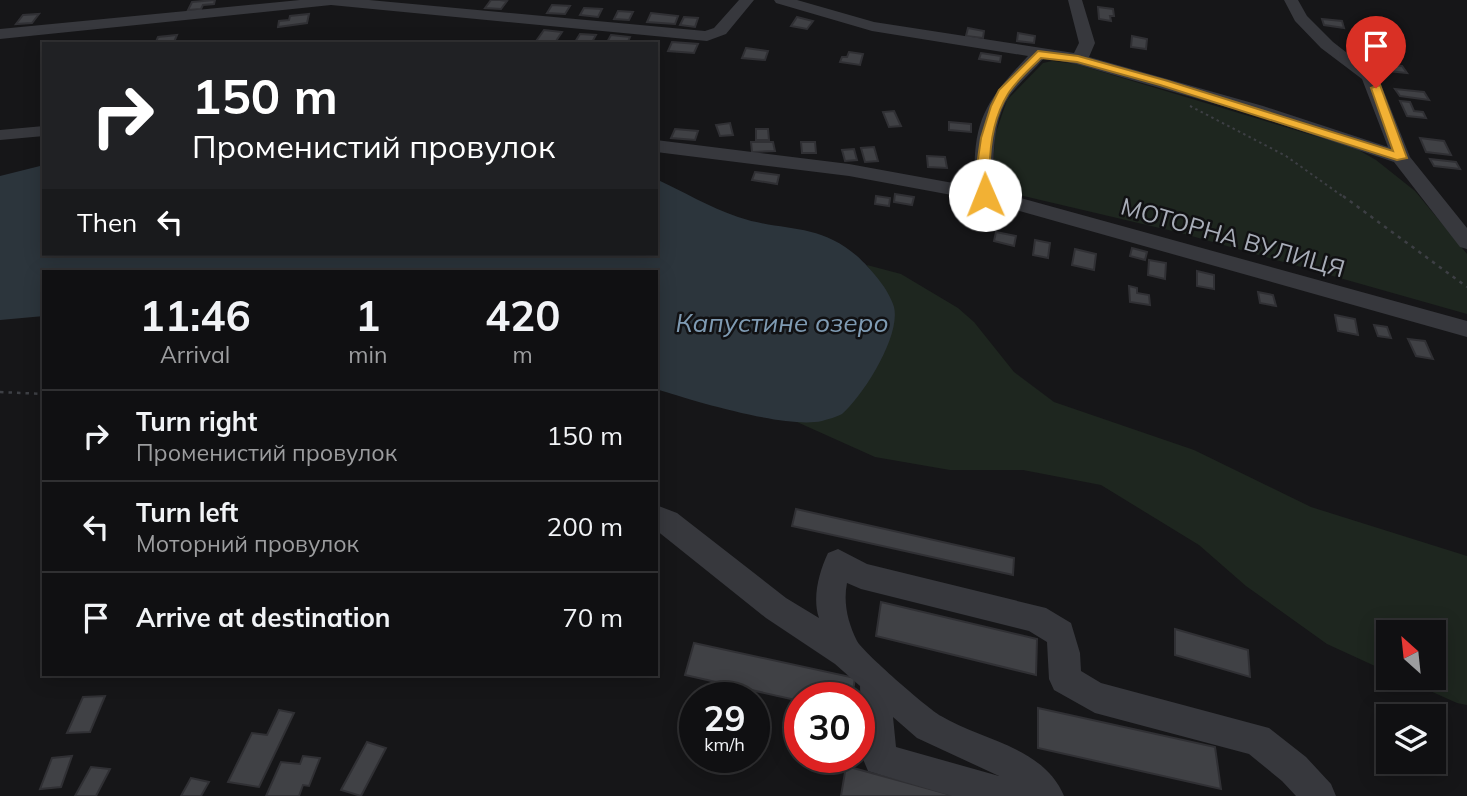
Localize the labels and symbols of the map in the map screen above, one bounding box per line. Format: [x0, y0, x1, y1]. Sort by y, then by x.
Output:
pin [1346, 16, 1406, 88]
position arrow [948, 158, 1022, 232]
street label: МОТОРНА ВУЛИЦЯ [1118, 191, 1348, 283]
water label: Капустине озеро [675, 306, 889, 339]
north arrow [1376, 620, 1446, 690]
speed limit sign: 30 [784, 682, 875, 773]

